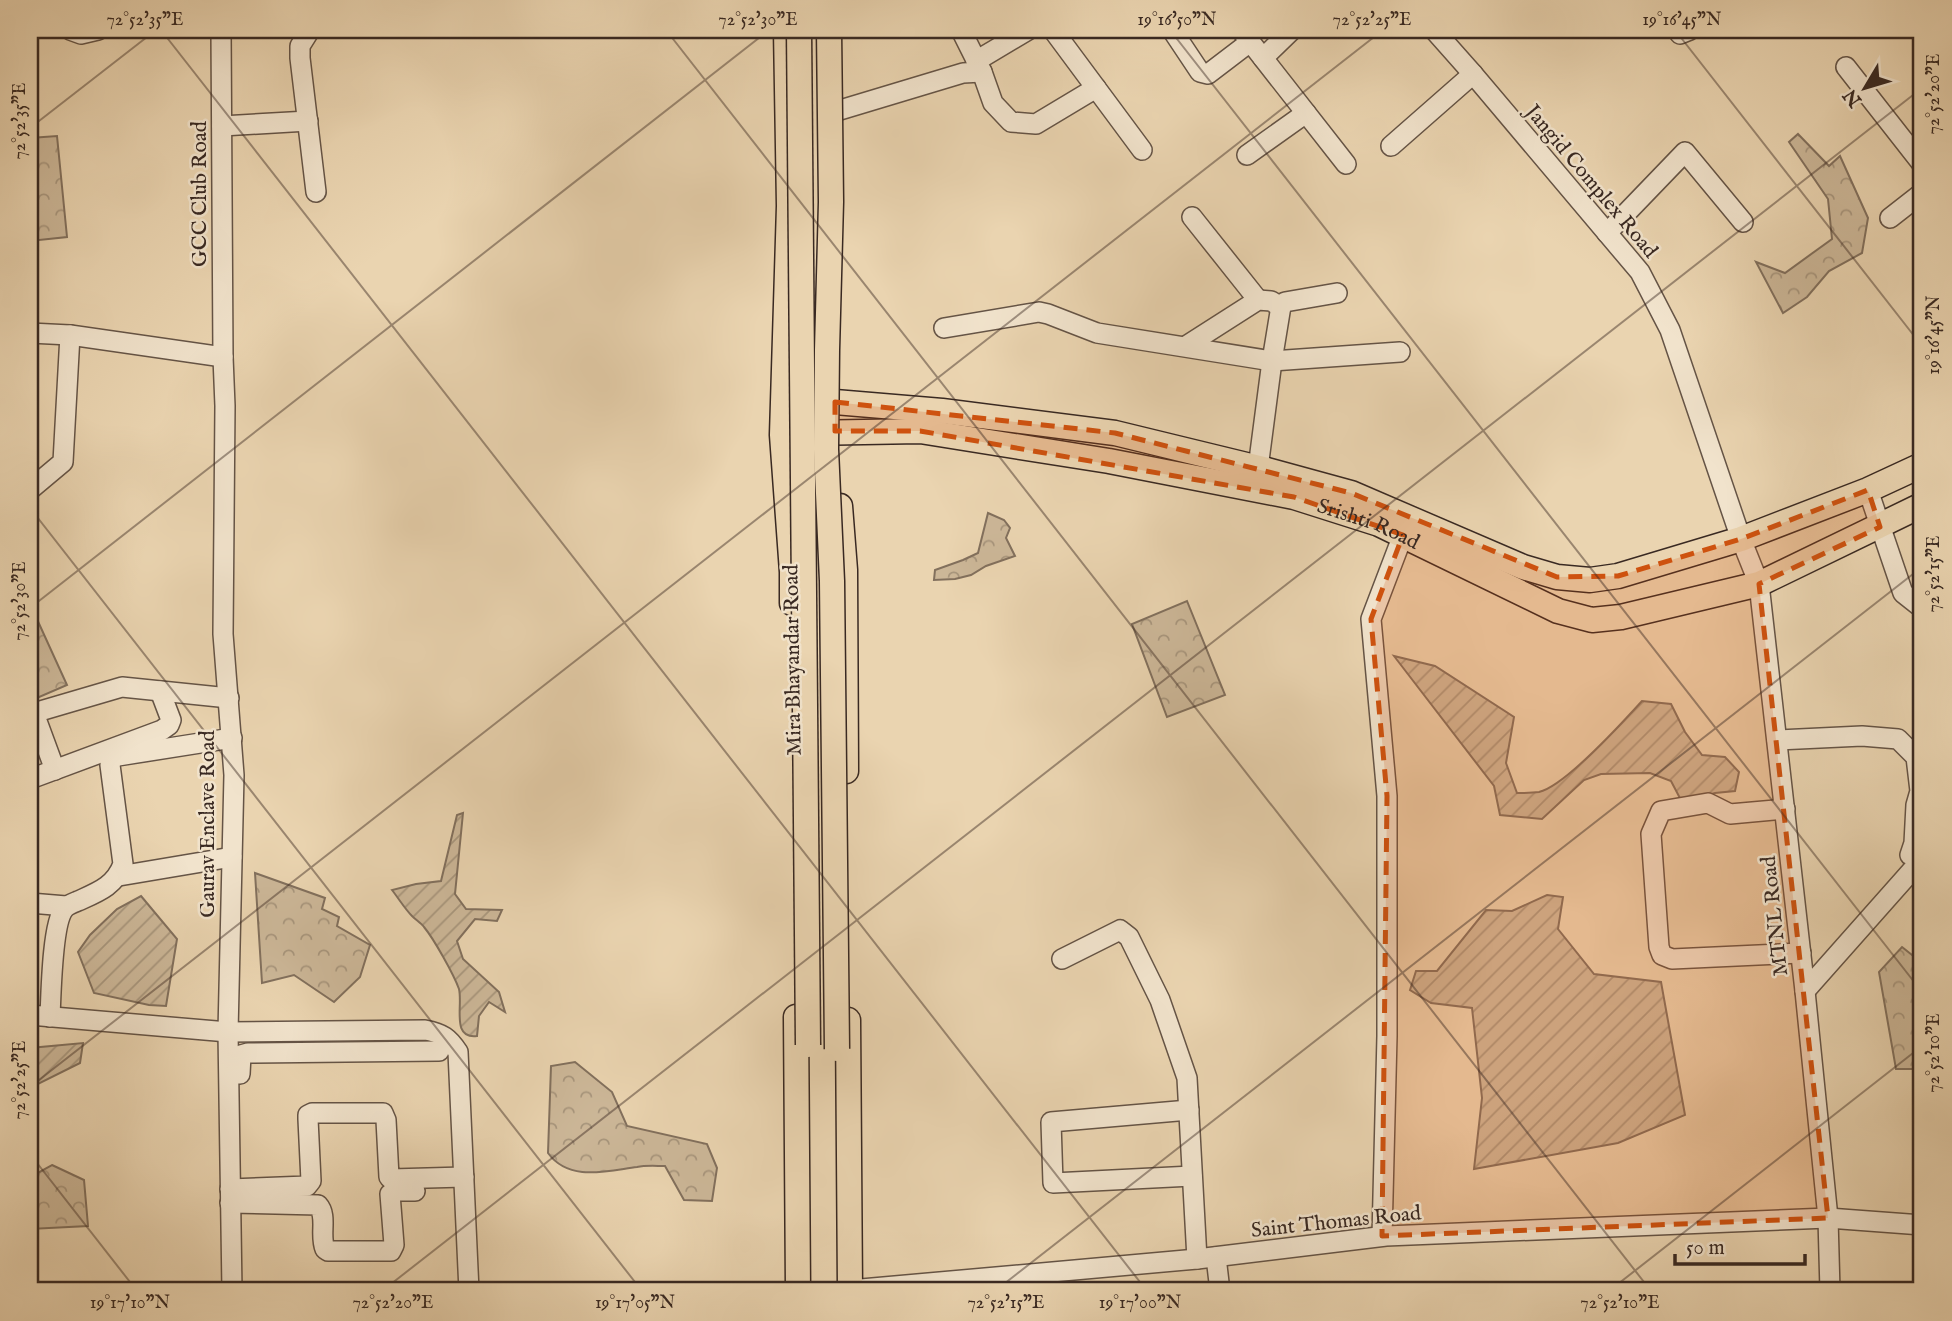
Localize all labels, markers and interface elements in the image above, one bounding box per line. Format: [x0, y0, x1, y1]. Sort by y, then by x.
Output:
text: 72°52'35"E [106, 9, 184, 32]
text: 72°52'30"E [718, 9, 798, 32]
text: 19°16'50"N [1137, 9, 1217, 32]
text: 72°52'25"E [1333, 9, 1411, 32]
text: 19°16'45"N [1642, 9, 1722, 32]
north arrow [1829, 52, 1899, 122]
text: 72°52'20"E [1923, 53, 1946, 135]
text: 72°52'35"E [9, 82, 32, 160]
text: N [1838, 83, 1868, 112]
street label: Jangid Complex Road [1517, 98, 1664, 265]
street label: GCC Club Road [187, 120, 214, 267]
text: 19°16'45"N [1923, 295, 1946, 375]
street label: Srishti Road [1314, 493, 1424, 557]
text: 72°52'15"E [1923, 535, 1946, 613]
text: 72°52'30"E [9, 561, 32, 641]
street label: Mira Bhayandar Road [778, 563, 809, 756]
street label: Gaurav Enclave Road [195, 730, 222, 918]
street label: MTNL Road [1756, 854, 1795, 977]
text: 72°52'10"E [1923, 1013, 1946, 1093]
text: 72°52'25"E [9, 1041, 32, 1119]
street label: Saint Thomas Road [1250, 1200, 1423, 1245]
scale bar [1675, 1223, 1805, 1267]
text: 50 m [1686, 1235, 1725, 1262]
text: 19°17'10"N [90, 1292, 171, 1315]
text: 72°52'20"E [352, 1292, 434, 1315]
text: 19°17'05"N [595, 1292, 676, 1315]
text: 72°52'15"E [967, 1292, 1045, 1315]
text: 19°17'00"N [1099, 1292, 1182, 1315]
text: 72°52'10"E [1580, 1292, 1660, 1315]

